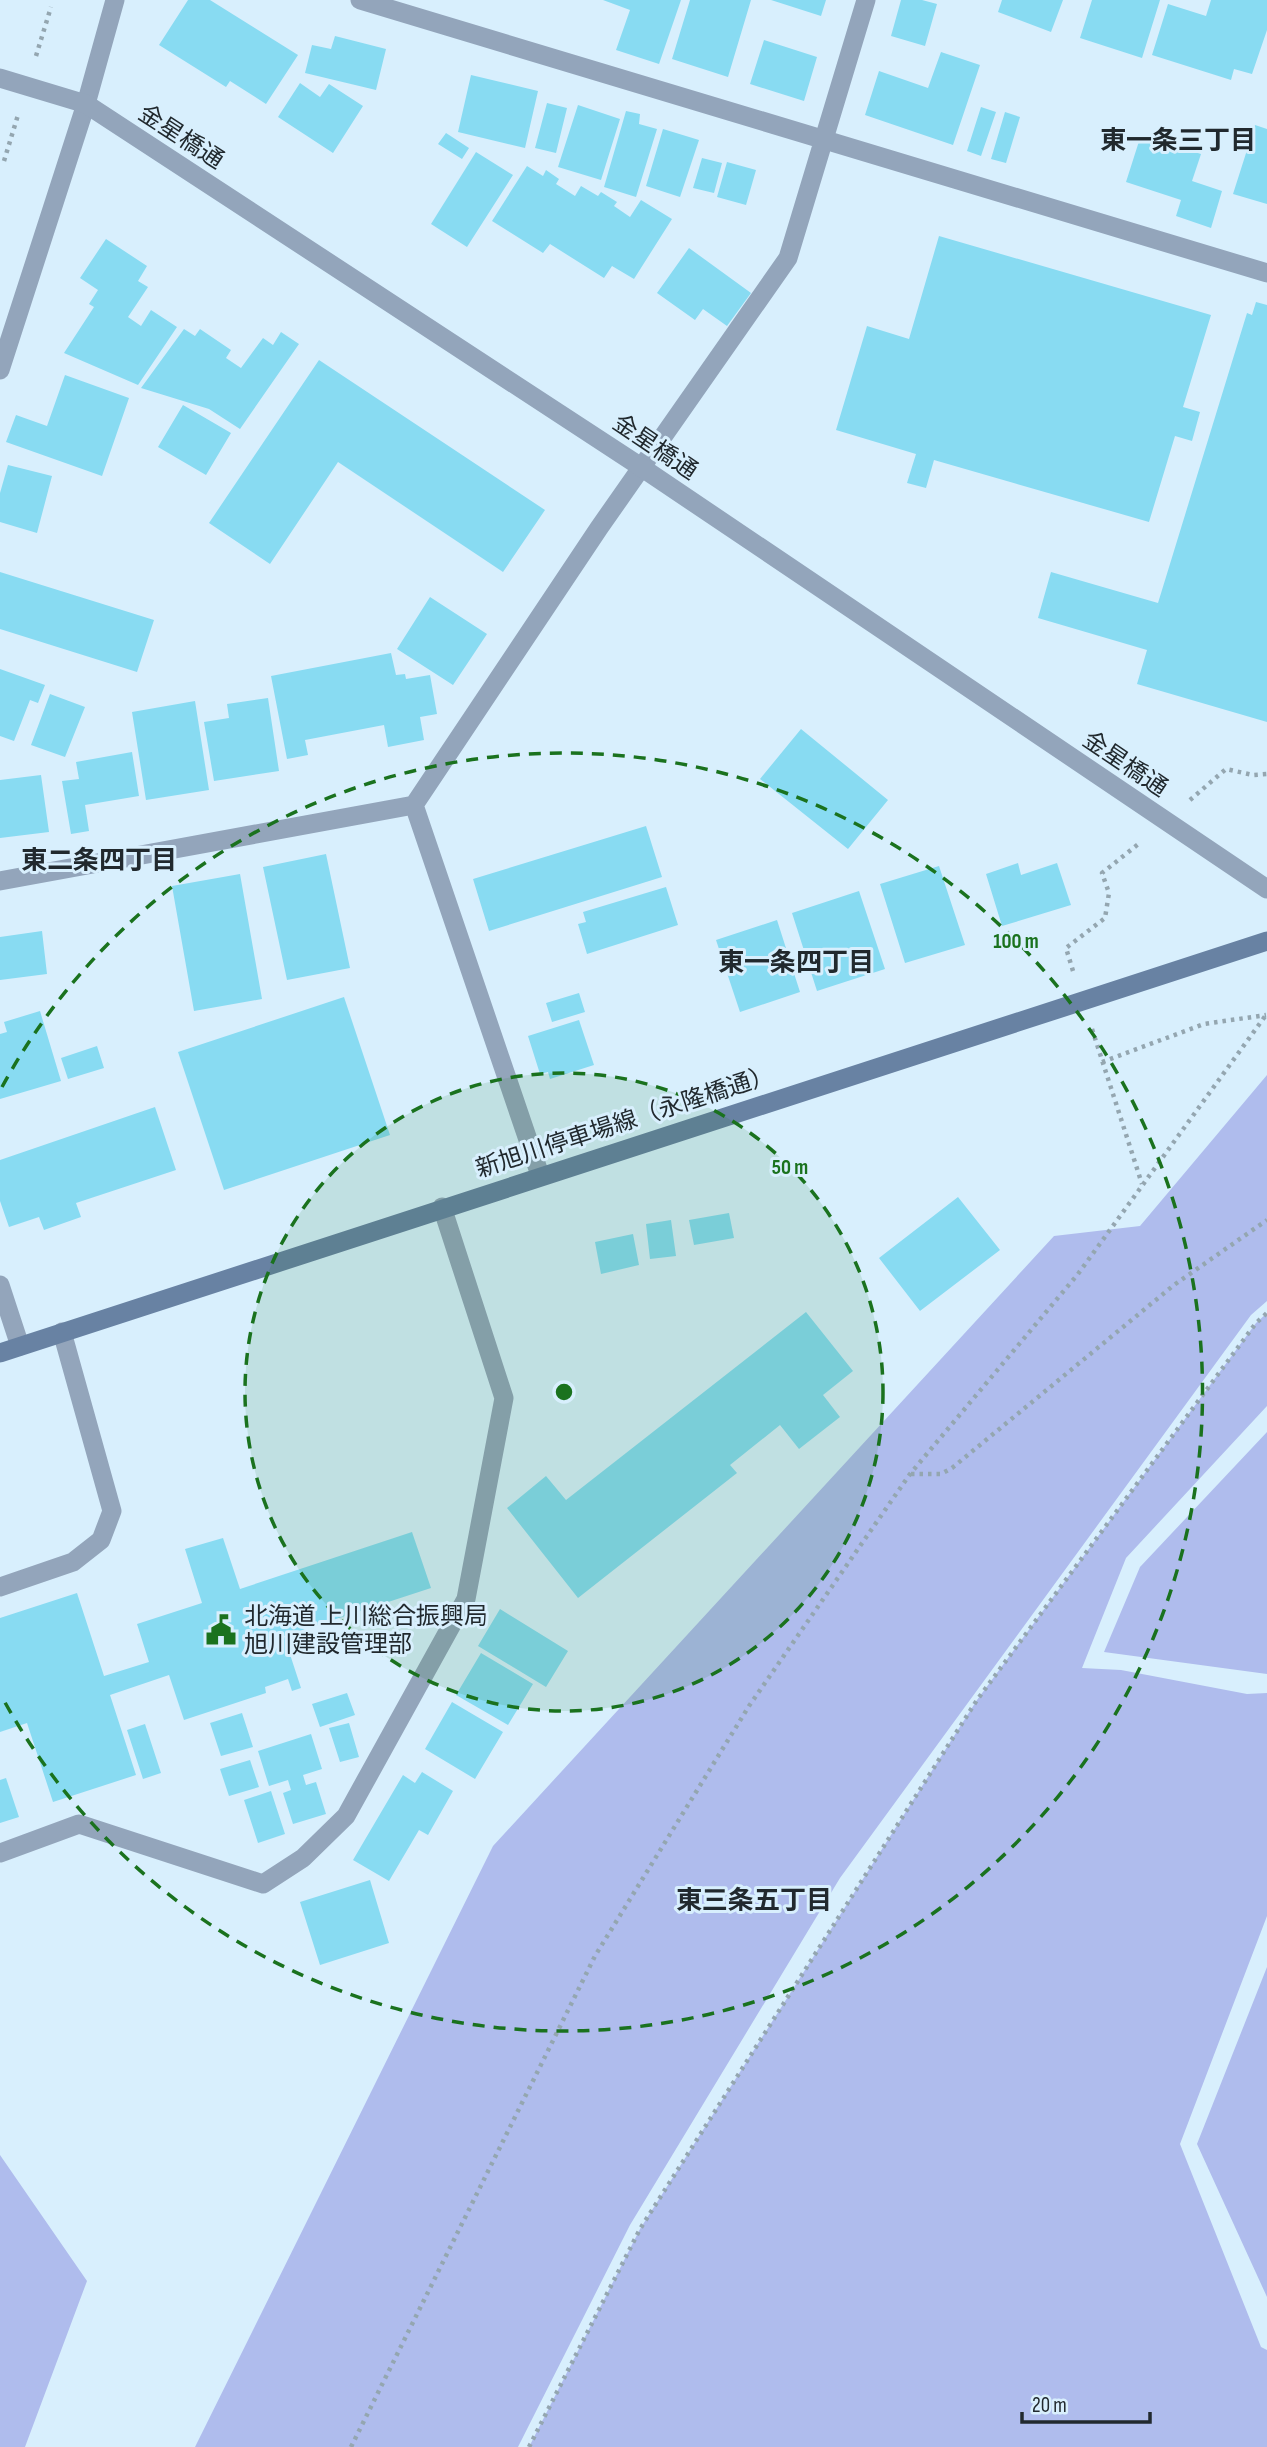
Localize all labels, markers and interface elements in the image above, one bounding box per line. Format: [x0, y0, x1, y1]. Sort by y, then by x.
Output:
street label: 金星橋通 [133, 99, 229, 175]
district label: 東一条三丁目 [1100, 126, 1256, 157]
street label: 金星橋通 [607, 408, 703, 486]
street label: 金星橋通 [1077, 725, 1173, 803]
district label: 東二条四丁目 [21, 846, 177, 877]
text: 100 m [993, 929, 1039, 954]
district label: 東一条四丁目 [718, 948, 874, 979]
street label: 新旭川停車場線（永隆橋通） [472, 1060, 778, 1184]
text: 50 m [772, 1155, 808, 1180]
centre of rings [552, 1380, 576, 1404]
place label: 北海道 上川総合振興局 旭川建設管理部 [244, 1602, 488, 1659]
public building icon: 北海道 上川総合振興局 旭川建設管理部 [204, 1613, 238, 1647]
district label: 東三条五丁目 [676, 1886, 832, 1917]
scale bar [1022, 2380, 1150, 2424]
text: 20 m [1032, 2393, 1067, 2418]

